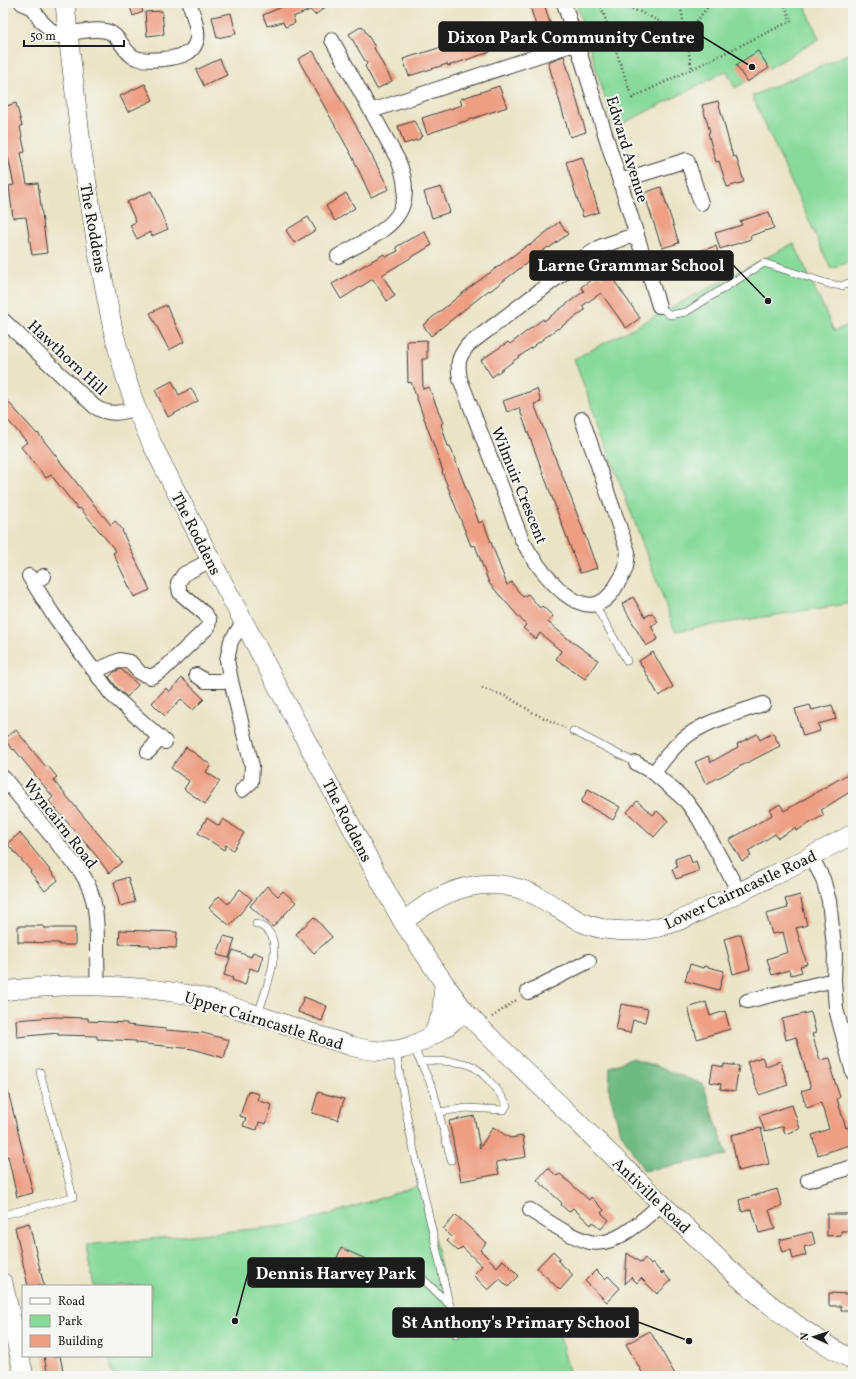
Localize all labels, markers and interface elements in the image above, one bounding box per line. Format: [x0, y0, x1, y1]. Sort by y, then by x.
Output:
scale bar [24, 22, 124, 48]
callout: Dixon Park Community Centre [439, 22, 703, 51]
text: Dixon Park Community Centre [447, 27, 695, 50]
text: 50 m [30, 29, 56, 45]
street label: Edward Avenue [599, 94, 653, 206]
street label: The Roddens [73, 182, 111, 275]
callout: Larne Grammar School [530, 251, 733, 280]
text: Larne Grammar School [538, 255, 725, 278]
street label: Hawthorn Hill [22, 316, 111, 401]
street label: Wilmuir Crescent [485, 424, 552, 548]
street label: The Roddens [165, 489, 226, 579]
street label: Wyncairn Road [17, 774, 102, 874]
street label: The Roddens [316, 776, 377, 866]
street label: Lower Cairncastle Road [661, 846, 821, 936]
street label: Upper Cairncastle Road [181, 987, 346, 1057]
street label: Antiville Road [607, 1153, 695, 1239]
callout: Dennis Harvey Park [248, 1258, 424, 1287]
text: Dennis Harvey Park [256, 1263, 417, 1286]
legend [22, 1285, 152, 1357]
text: Road [58, 1294, 85, 1310]
callout: St Anthony's Primary School [393, 1308, 638, 1337]
text: St Anthony's Primary School [402, 1312, 630, 1335]
text: Park [58, 1314, 83, 1330]
north arrow [794, 1317, 834, 1357]
text: N [798, 1332, 813, 1341]
text: Building [58, 1334, 103, 1350]

